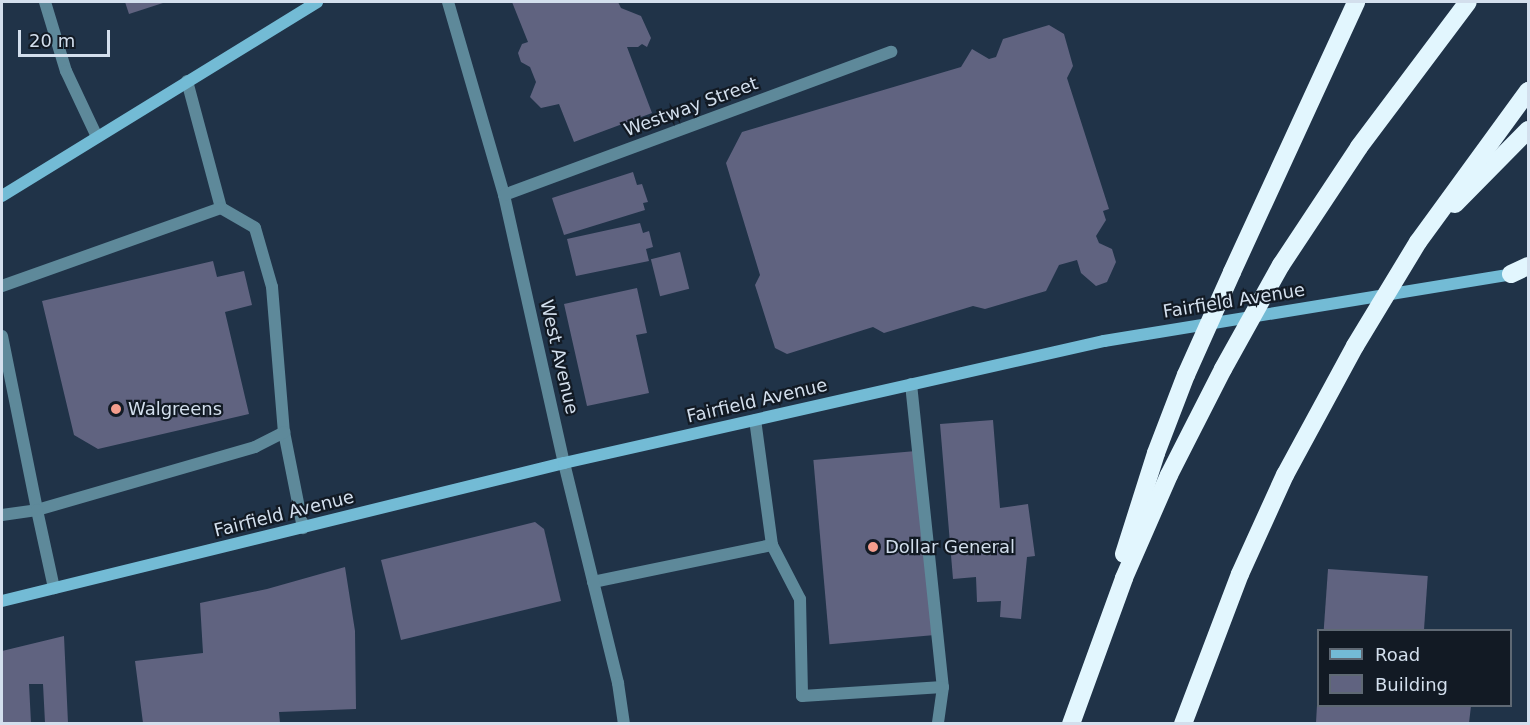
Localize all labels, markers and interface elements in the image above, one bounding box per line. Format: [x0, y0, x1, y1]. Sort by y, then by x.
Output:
scale bar [21, 18, 112, 56]
text: 20 m [29, 30, 75, 51]
street label: Westway Street [621, 73, 761, 141]
street label: Fairfield Avenue [1161, 279, 1307, 323]
street label: West Avenue [535, 298, 583, 416]
street label: Fairfield Avenue [685, 374, 829, 428]
place label: Walgreens [128, 398, 222, 420]
marker: Walgreens [109, 402, 123, 416]
street label: Fairfield Avenue [212, 486, 356, 542]
place label: Dollar General [885, 536, 1015, 558]
marker: Dollar General [866, 540, 880, 554]
legend [1317, 629, 1512, 707]
text: Road [1375, 644, 1420, 665]
text: Building [1375, 674, 1448, 695]

